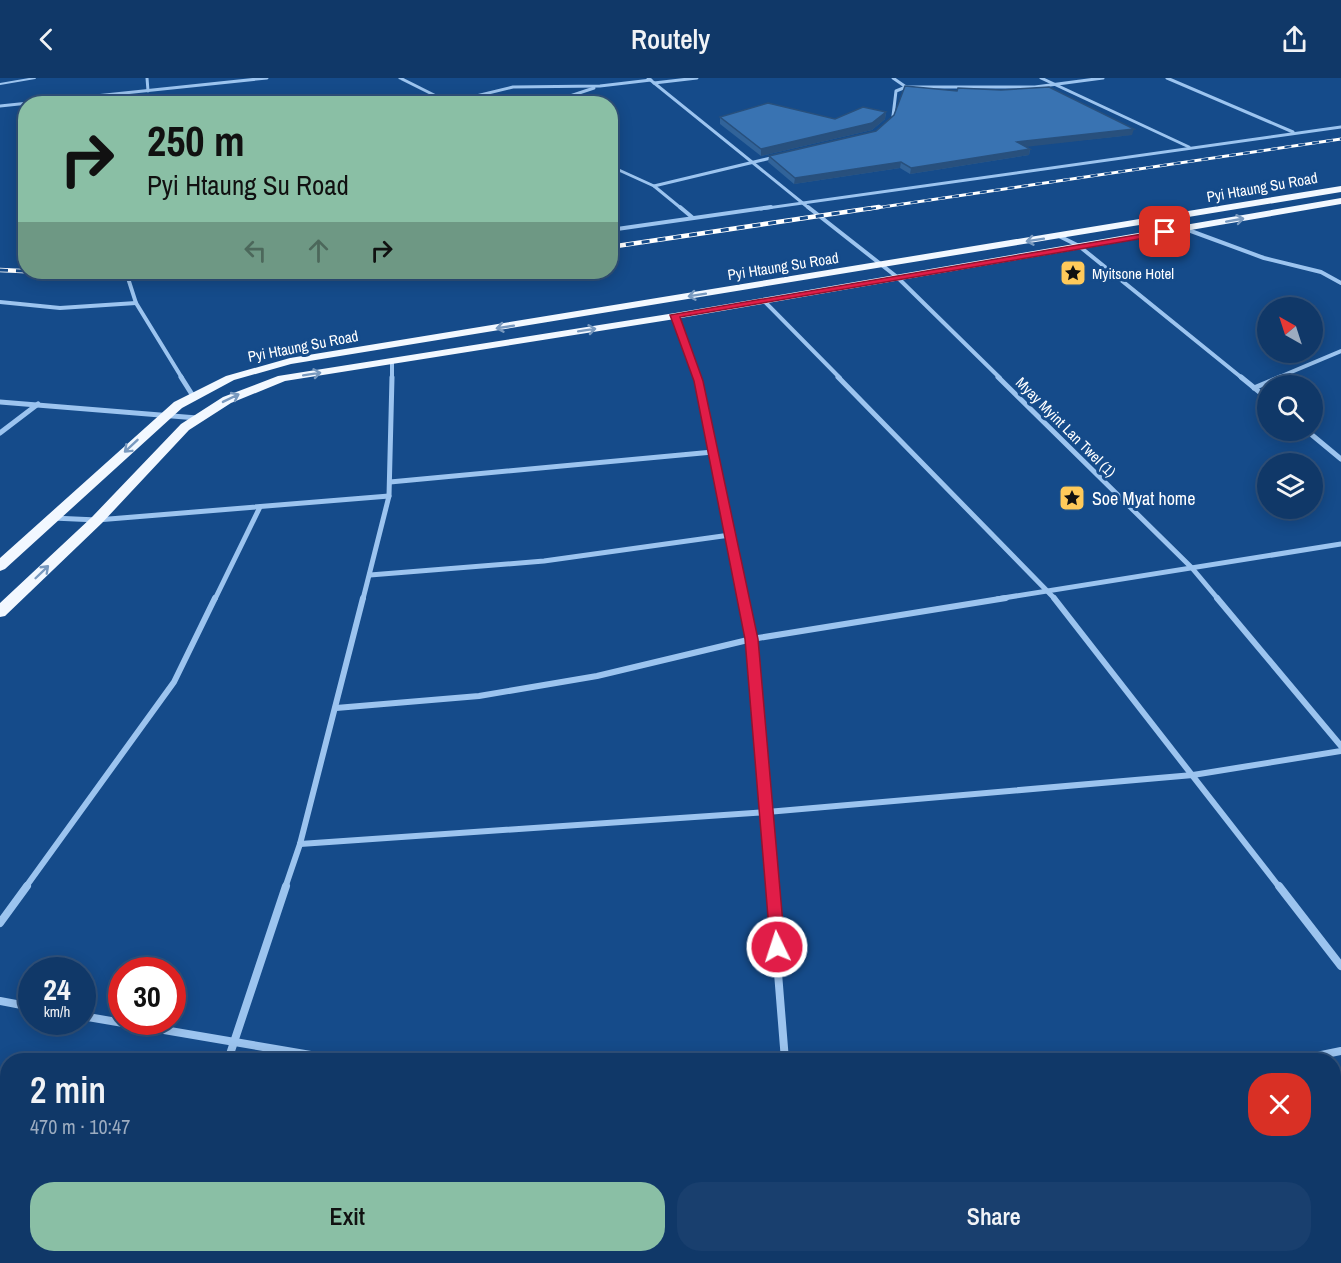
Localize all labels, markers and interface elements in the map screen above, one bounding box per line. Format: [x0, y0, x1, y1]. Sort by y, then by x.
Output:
text: Routely [631, 21, 710, 57]
icon: back [30, 23, 63, 56]
icon: share [1278, 23, 1311, 56]
text: 250 m [147, 113, 245, 169]
icon: right [48, 120, 126, 198]
text: Pyi Htaung Su Road [147, 167, 349, 203]
street label: Pyi Htaung Su Road [1205, 167, 1319, 207]
pin [1139, 206, 1190, 257]
one-way arrow [1224, 214, 1244, 225]
icon: arrive [1148, 215, 1181, 248]
icon: left [239, 234, 272, 267]
icon: ahead [302, 234, 335, 267]
icon: right [365, 234, 398, 267]
one-way arrow [1025, 235, 1045, 246]
street label: Pyi Htaung Su Road [726, 247, 840, 285]
place icon: Myitsone Hotel [1058, 258, 1088, 288]
place label: Myitsone Hotel [1092, 263, 1174, 284]
one-way arrow [688, 290, 708, 301]
north arrow [1257, 297, 1323, 363]
map controls [1257, 297, 1323, 519]
one-way arrow [495, 321, 515, 332]
one-way arrow [577, 324, 596, 335]
street label: Pyi Htaung Su Road [246, 325, 360, 367]
one-way arrow [301, 368, 321, 379]
street label: Myay Myint Lan Twel (1) [1011, 372, 1121, 482]
button: search [1257, 375, 1323, 441]
one-way arrow [222, 392, 239, 404]
one-way arrow [124, 438, 139, 452]
button: layers [1257, 453, 1323, 519]
place icon: Soe Myat home [1057, 483, 1087, 513]
place label: Soe Myat home [1092, 486, 1195, 511]
one-way arrow [35, 565, 50, 579]
position arrow [745, 915, 809, 979]
speed limit sign: 30 [108, 957, 186, 1035]
text: 24 [43, 969, 71, 1009]
text: km/h [44, 1001, 70, 1022]
text: 2 min [30, 1066, 106, 1114]
button: close [1248, 1073, 1311, 1136]
text: 470 m · 10:47 [30, 1113, 130, 1140]
button: Exit [30, 1182, 665, 1251]
button: Share [677, 1182, 1311, 1251]

